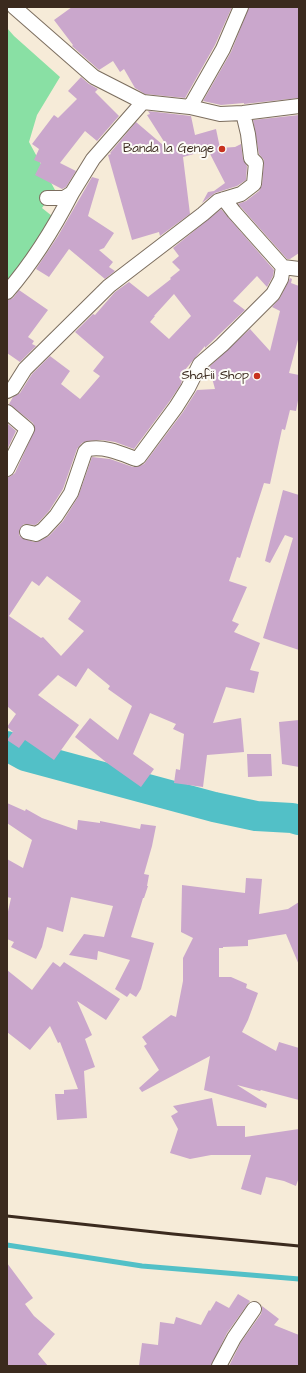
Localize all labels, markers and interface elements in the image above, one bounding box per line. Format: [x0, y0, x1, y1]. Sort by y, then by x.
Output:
place label: Banda la Genge [123, 141, 214, 157]
marker: Banda la Genge [217, 144, 227, 154]
place label: Shafii Shop [181, 368, 249, 384]
marker: Shafii Shop [252, 371, 262, 381]

